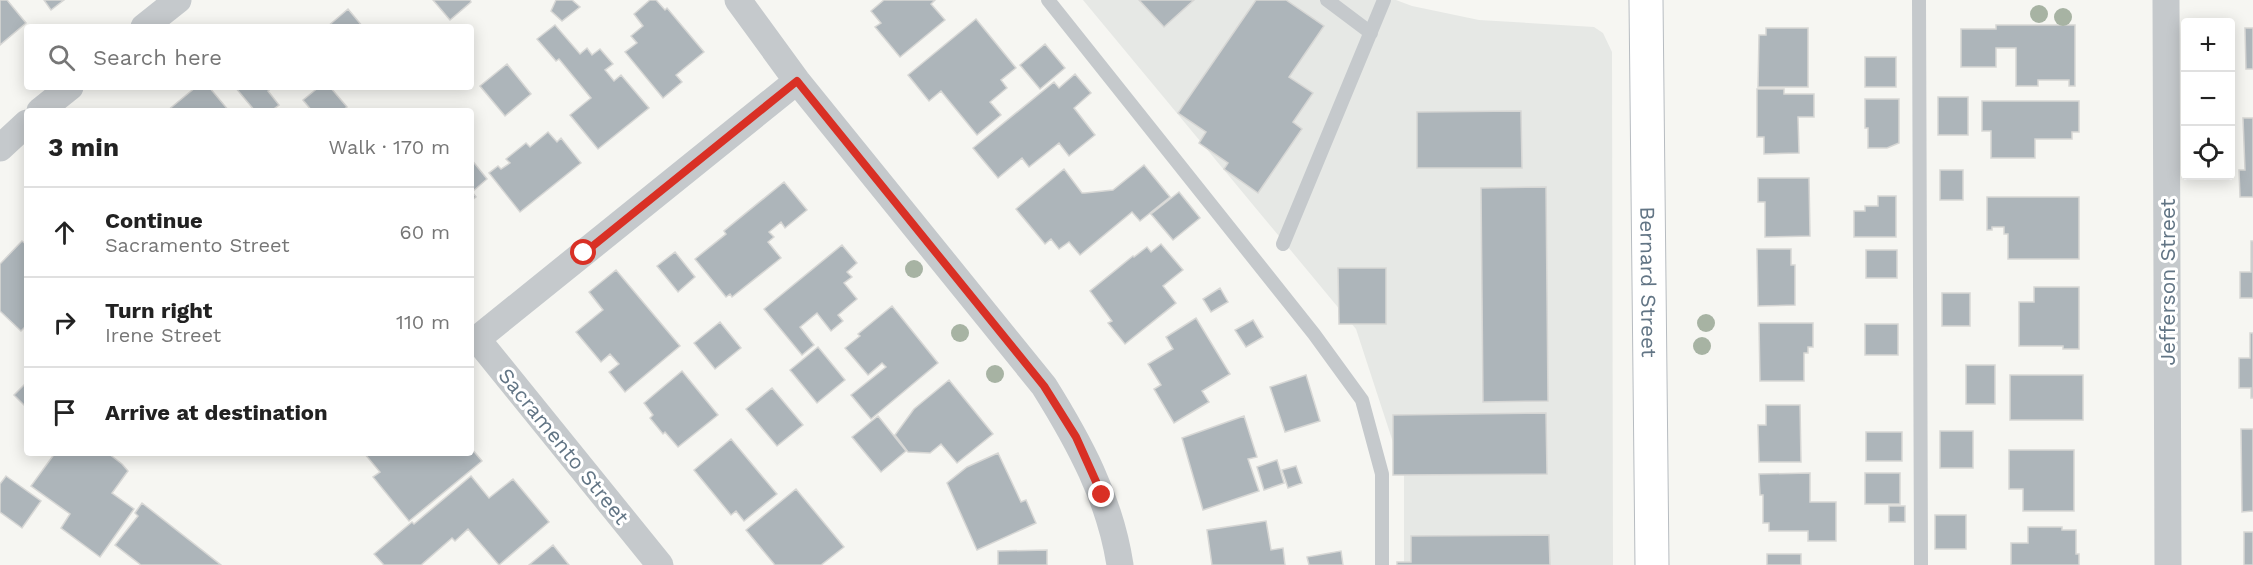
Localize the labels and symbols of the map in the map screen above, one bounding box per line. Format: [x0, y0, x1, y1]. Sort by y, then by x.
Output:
street label: Jefferson Street [2155, 198, 2180, 366]
street label: Bernard Street [1636, 206, 1662, 358]
route start [570, 239, 596, 265]
street label: Sacramento Street [493, 363, 635, 529]
route end [1088, 481, 1114, 507]

